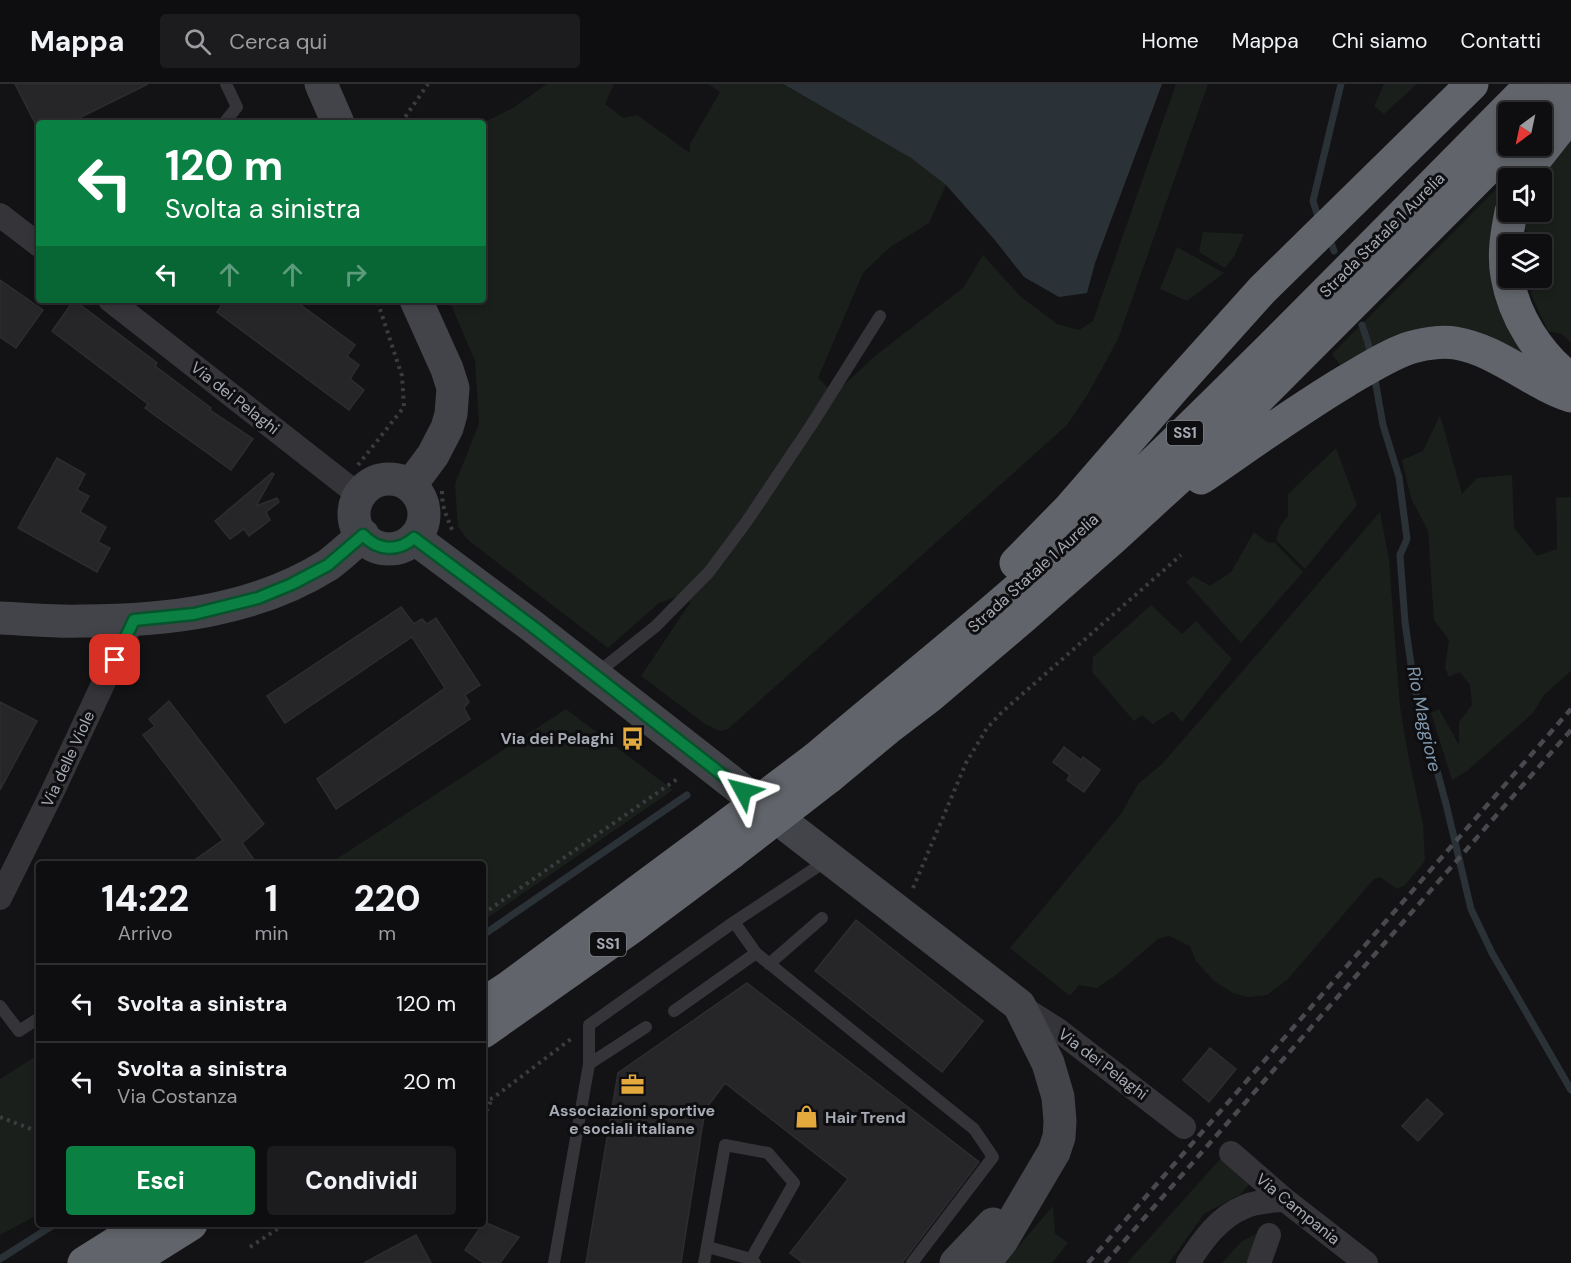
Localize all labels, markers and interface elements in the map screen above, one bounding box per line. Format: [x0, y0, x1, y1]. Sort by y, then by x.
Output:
search box [160, 14, 580, 68]
text: Mappa [30, 23, 124, 60]
icon: search [181, 25, 214, 58]
text: Cerca qui [229, 27, 327, 56]
text: Home [1141, 27, 1199, 55]
text: Mappa [1232, 27, 1299, 55]
text: Chi siamo [1332, 27, 1428, 55]
text: Contatti [1461, 27, 1541, 55]
north arrow [1498, 102, 1552, 156]
map controls [1498, 102, 1552, 288]
text: 120 m [165, 138, 283, 193]
icon: left [66, 144, 144, 222]
street label: Strada Statale 1 Aurelia [1315, 168, 1449, 302]
button: sound [1498, 168, 1552, 222]
text: Svolta a sinistra [165, 191, 361, 226]
button: layers [1498, 234, 1552, 288]
icon: left [150, 258, 183, 291]
icon: ahead [213, 258, 246, 291]
icon: ahead [276, 258, 309, 291]
icon: right [339, 258, 372, 291]
street label: Via dei Pelaghi [186, 357, 284, 439]
road number: SS1 [1167, 421, 1203, 445]
street label: Strada Statale 1 Aurelia [963, 509, 1103, 637]
pin [89, 634, 140, 685]
icon: arrive [98, 643, 131, 676]
water label: Rio Maggiore [1401, 664, 1447, 774]
street label: Via delle Viole [37, 708, 99, 810]
bus stop icon: Via dei Pelaghi [619, 725, 645, 751]
place label: Via dei Pelaghi [500, 728, 614, 749]
position arrow [711, 759, 775, 823]
text: 14:22 [101, 875, 189, 922]
text: 1 [265, 875, 278, 922]
text: 220 [354, 875, 421, 922]
text: Arrivo [118, 920, 173, 946]
text: min [254, 920, 289, 946]
text: m [378, 920, 396, 946]
road number: SS1 [590, 932, 626, 956]
icon: left [66, 987, 99, 1020]
text: Svolta a sinistra [117, 989, 287, 1018]
text: 120 m [396, 989, 456, 1018]
street label: Via dei Pelaghi [1054, 1023, 1152, 1105]
text: Svolta a sinistra [117, 1054, 287, 1083]
icon: left [66, 1065, 99, 1098]
text: 20 m [403, 1067, 456, 1096]
office icon: Associazioni sportive e sociali italiane [619, 1072, 645, 1098]
text: Via Costanza [117, 1083, 237, 1109]
place label: Associazioni sportive e sociali italiane [549, 1100, 715, 1139]
shop icon: Hair Trend [794, 1104, 820, 1130]
place label: Hair Trend [825, 1107, 906, 1128]
button: Esci [66, 1146, 255, 1215]
button: Condividi [267, 1146, 456, 1215]
street label: Via Campania [1252, 1169, 1344, 1249]

